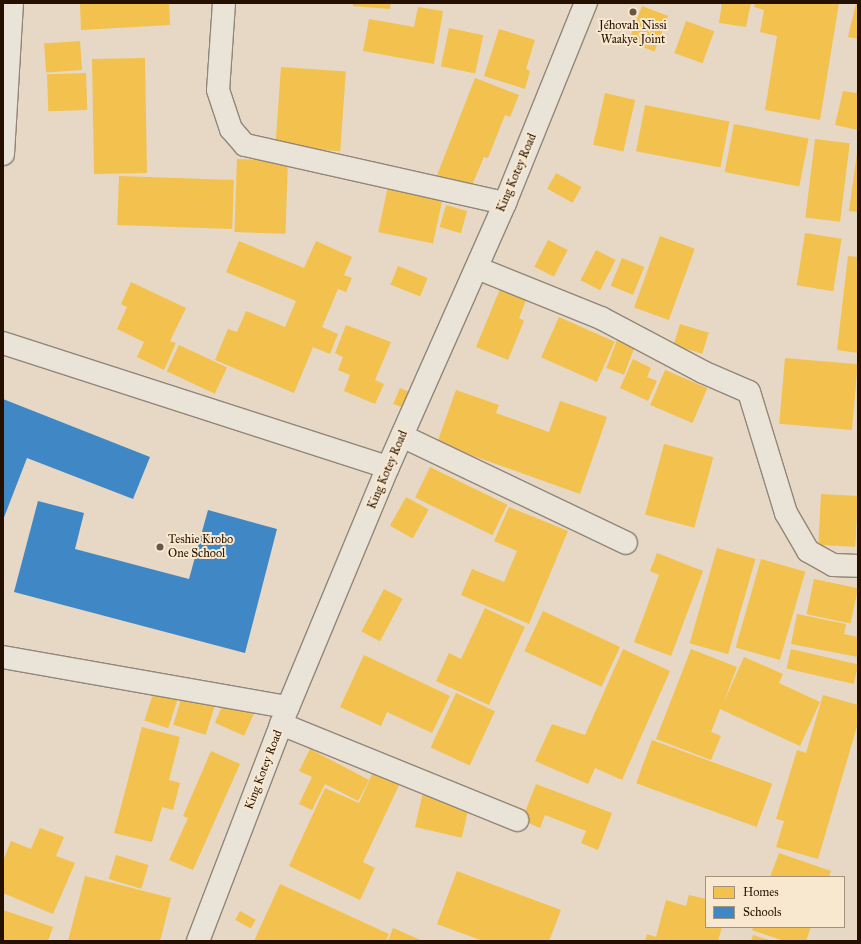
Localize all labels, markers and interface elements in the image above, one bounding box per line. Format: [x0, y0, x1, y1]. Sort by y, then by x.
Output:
marker: Jéhovah Nissi Waakye Joint [628, 7, 638, 17]
place label: Jéhovah Nissi Waakye Joint [599, 19, 667, 47]
street label: King Kotey Road [494, 132, 540, 214]
street label: King Kotey Road [365, 429, 411, 511]
place label: Teshie Krobo One School [168, 533, 233, 561]
marker: Teshie Krobo One School [155, 542, 165, 552]
street label: King Kotey Road [242, 728, 286, 812]
legend [705, 876, 845, 928]
text: Homes [743, 885, 779, 899]
text: Schools [743, 905, 781, 919]

